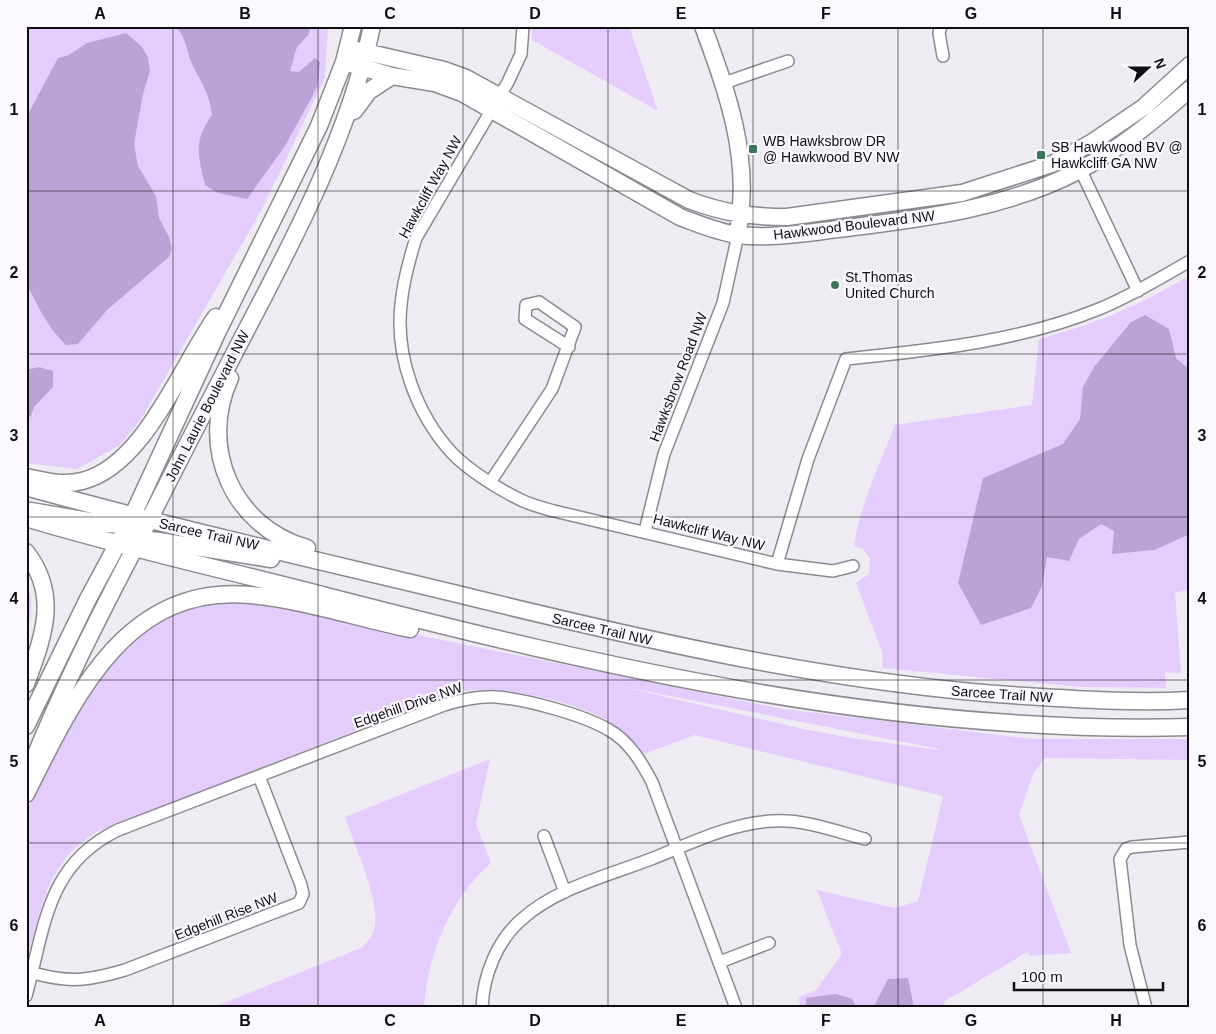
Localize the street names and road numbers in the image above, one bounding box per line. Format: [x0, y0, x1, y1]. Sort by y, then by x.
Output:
street label: Hawkcliff Way NW [395, 132, 465, 241]
street label: Hawkwood Boulevard NW [772, 207, 936, 243]
street label: Hawksbrow Road NW [646, 309, 710, 444]
street label: John Laurie Boulevard NW [162, 327, 252, 484]
street label: Hawkcliff Way NW [652, 510, 767, 554]
street label: Sarcee Trail NW [158, 515, 261, 553]
street label: Sarcee Trail NW [551, 610, 654, 648]
street label: Edgehill Drive NW [352, 679, 465, 731]
street label: Sarcee Trail NW [951, 682, 1054, 706]
street label: Edgehill Rise NW [172, 889, 280, 943]

